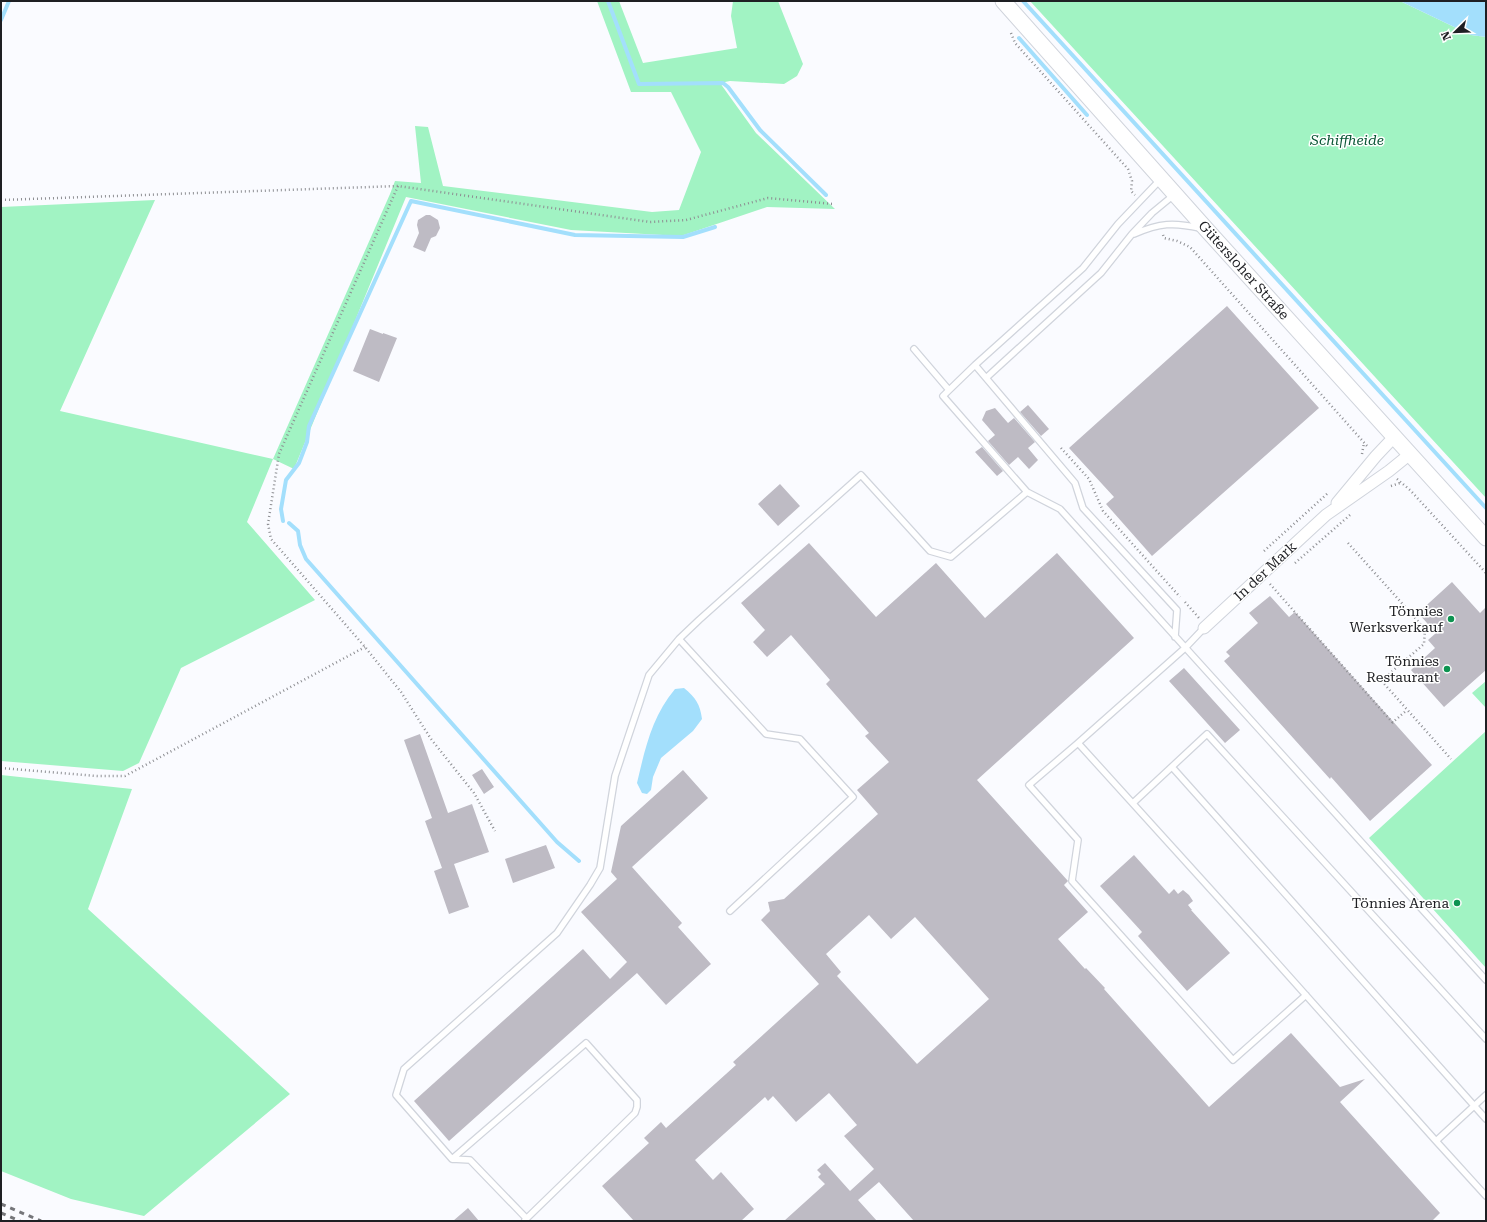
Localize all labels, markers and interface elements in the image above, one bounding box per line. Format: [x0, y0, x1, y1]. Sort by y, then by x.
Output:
north arrow [1435, 12, 1475, 52]
text: N [1438, 29, 1454, 42]
park label: Schiffheide [1309, 132, 1384, 148]
street label: Gütersloher Straße [1195, 217, 1293, 323]
street label: In der Mark [1231, 538, 1300, 604]
place label: Tönnies Werksverkauf [1349, 603, 1444, 635]
marker: Tönnies Werksverkauf [1446, 614, 1456, 624]
place label: Tönnies Restaurant [1366, 653, 1439, 685]
marker: Tönnies Restaurant [1442, 664, 1452, 674]
place label: Tönnies Arena [1352, 895, 1449, 911]
marker: Tönnies Arena [1452, 898, 1462, 908]

